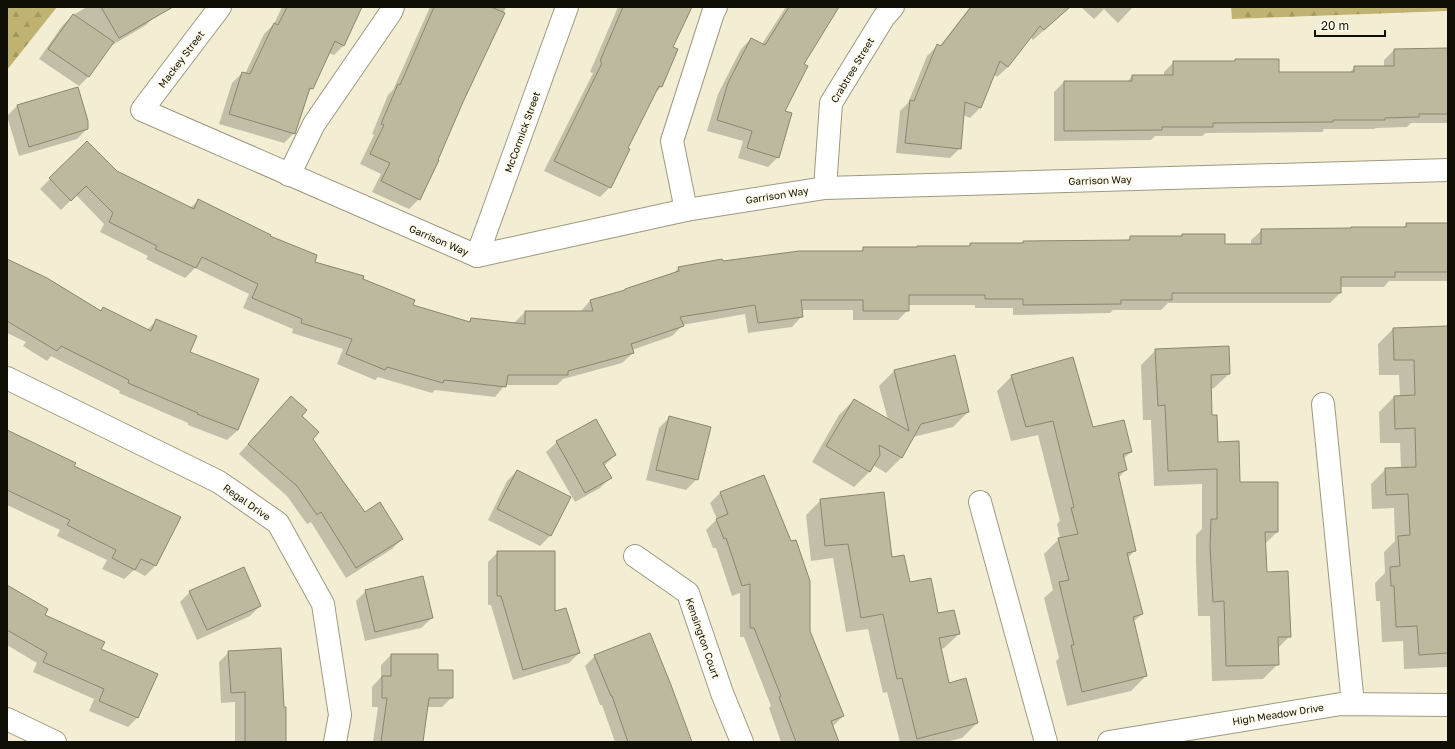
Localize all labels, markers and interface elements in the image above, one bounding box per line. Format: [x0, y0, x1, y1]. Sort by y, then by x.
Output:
scale bar [1315, 12, 1385, 38]
text: 20 m [1321, 18, 1349, 33]
street label: Mackey Street [156, 28, 206, 90]
street label: Crabtree Street [828, 35, 876, 105]
street label: McCormick Street [502, 90, 542, 174]
street label: Garrison Way [1068, 173, 1132, 187]
street label: Garrison Way [745, 184, 810, 206]
street label: Garrison Way [407, 222, 471, 258]
street label: Regal Drive [221, 481, 273, 523]
street label: Kensington Court [684, 596, 722, 680]
street label: High Meadow Drive [1231, 701, 1325, 727]

